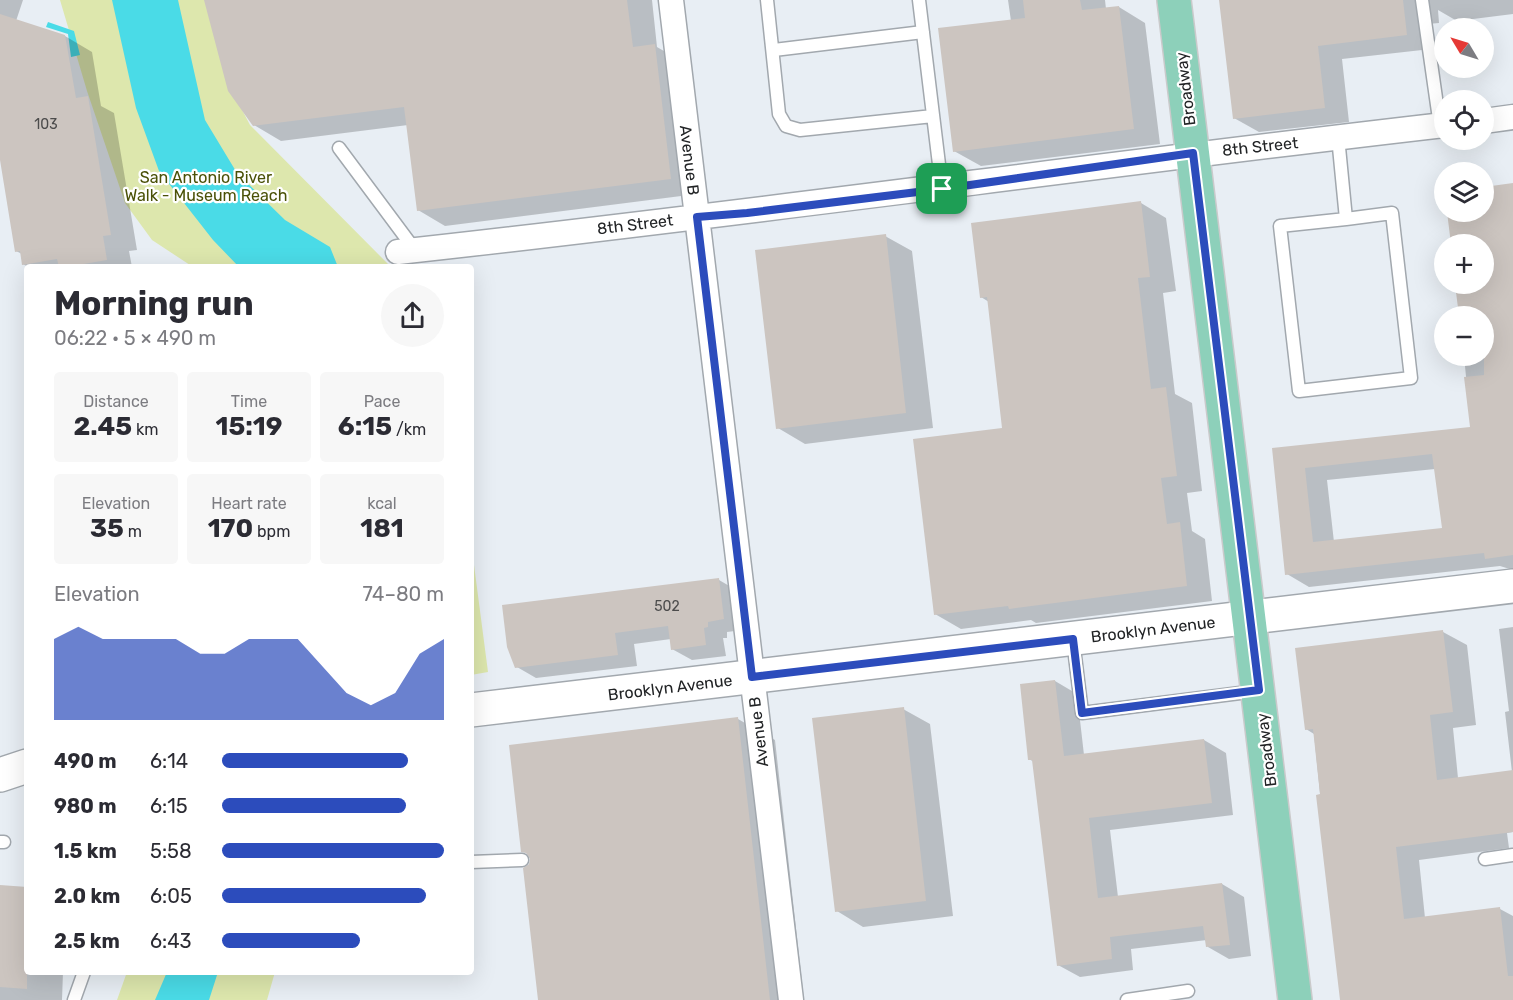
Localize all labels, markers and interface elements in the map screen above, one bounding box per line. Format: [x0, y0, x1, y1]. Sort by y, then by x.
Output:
north arrow [1434, 18, 1494, 78]
map controls [1434, 18, 1494, 366]
street label: Broadway [1172, 51, 1199, 127]
button: locate [1434, 90, 1494, 150]
house number: 103 [34, 116, 58, 133]
street label: Avenue B [676, 124, 703, 196]
street label: 8th Street [1221, 133, 1299, 160]
button: layers [1434, 162, 1494, 222]
pin [916, 163, 967, 214]
park label: San Antonio River Walk - Museum Reach [125, 168, 287, 205]
icon: arrive [925, 172, 958, 205]
street label: 8th Street [596, 210, 674, 239]
button: + [1434, 234, 1494, 294]
text: Morning run [54, 284, 254, 323]
button: share [381, 284, 444, 347]
button: − [1434, 306, 1494, 366]
text: 06:22 · 5 × 490 m [54, 326, 216, 350]
text: Distance [83, 392, 149, 411]
text: Time [231, 392, 267, 411]
text: Pace [364, 392, 400, 411]
text: 2.45 [73, 411, 132, 442]
text: 15:19 [216, 411, 282, 442]
text: 6:15 [338, 411, 392, 442]
text: km [132, 420, 159, 439]
text: /km [392, 420, 426, 439]
text: Elevation [82, 494, 150, 513]
text: Heart rate [211, 494, 287, 513]
text: kcal [367, 494, 397, 513]
text: 35 [90, 513, 124, 544]
text: 170 [208, 513, 253, 544]
text: 181 [360, 513, 404, 544]
text: m [124, 522, 142, 541]
text: bpm [253, 522, 290, 541]
text: Elevation [54, 582, 140, 606]
text: 74–80 m [362, 582, 444, 606]
house number: 502 [654, 598, 680, 615]
street label: Brooklyn Avenue [1090, 612, 1216, 647]
street label: Brooklyn Avenue [607, 670, 733, 705]
street label: Avenue B [745, 696, 772, 768]
street label: Broadway [1253, 712, 1280, 788]
text: 490 m [54, 749, 117, 773]
text: 6:14 [150, 749, 188, 773]
text: 980 m [54, 794, 117, 818]
text: 6:15 [150, 794, 188, 818]
text: 1.5 km [54, 839, 117, 863]
text: 5:58 [150, 839, 192, 863]
text: 2.0 km [54, 884, 120, 908]
text: 6:05 [150, 884, 192, 908]
text: 2.5 km [54, 929, 120, 953]
text: 6:43 [150, 929, 192, 953]

